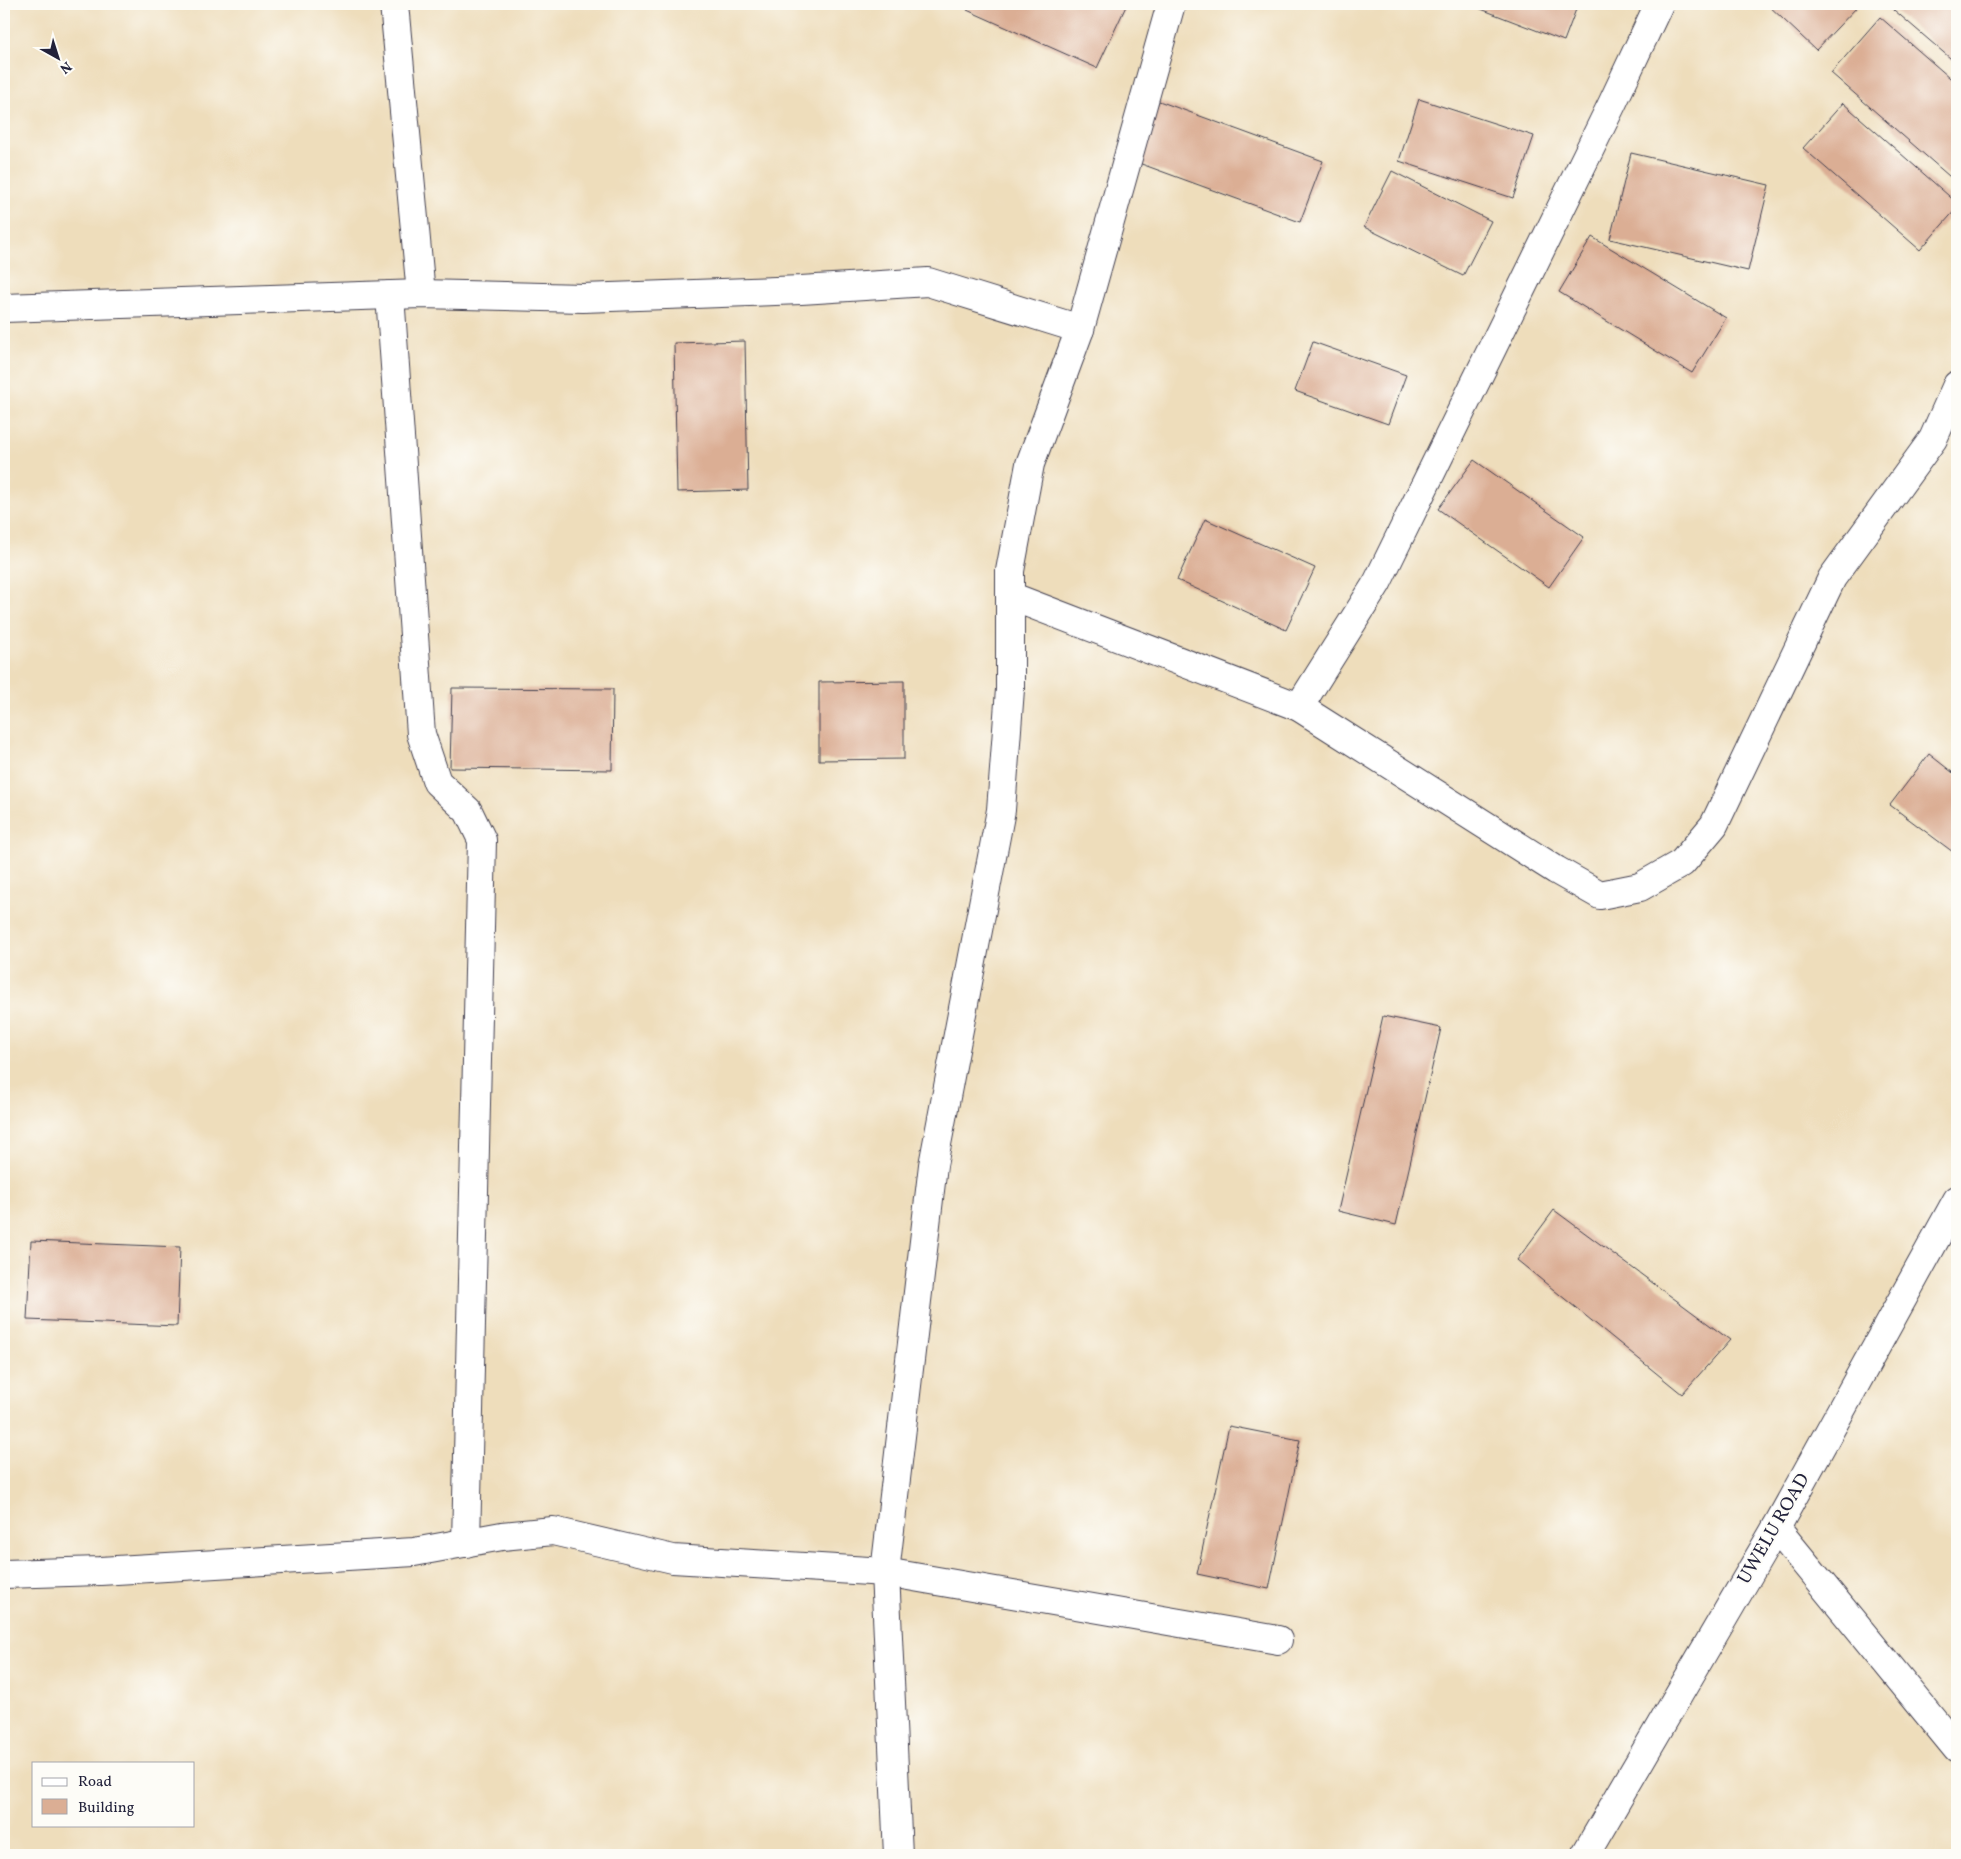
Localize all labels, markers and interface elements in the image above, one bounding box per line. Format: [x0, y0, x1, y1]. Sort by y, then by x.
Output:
north arrow [32, 32, 82, 82]
text: N [55, 56, 75, 78]
street label: UWELU ROAD [1732, 1469, 1816, 1589]
legend [32, 1762, 195, 1826]
text: Road [78, 1772, 112, 1793]
text: Building [78, 1798, 135, 1819]

